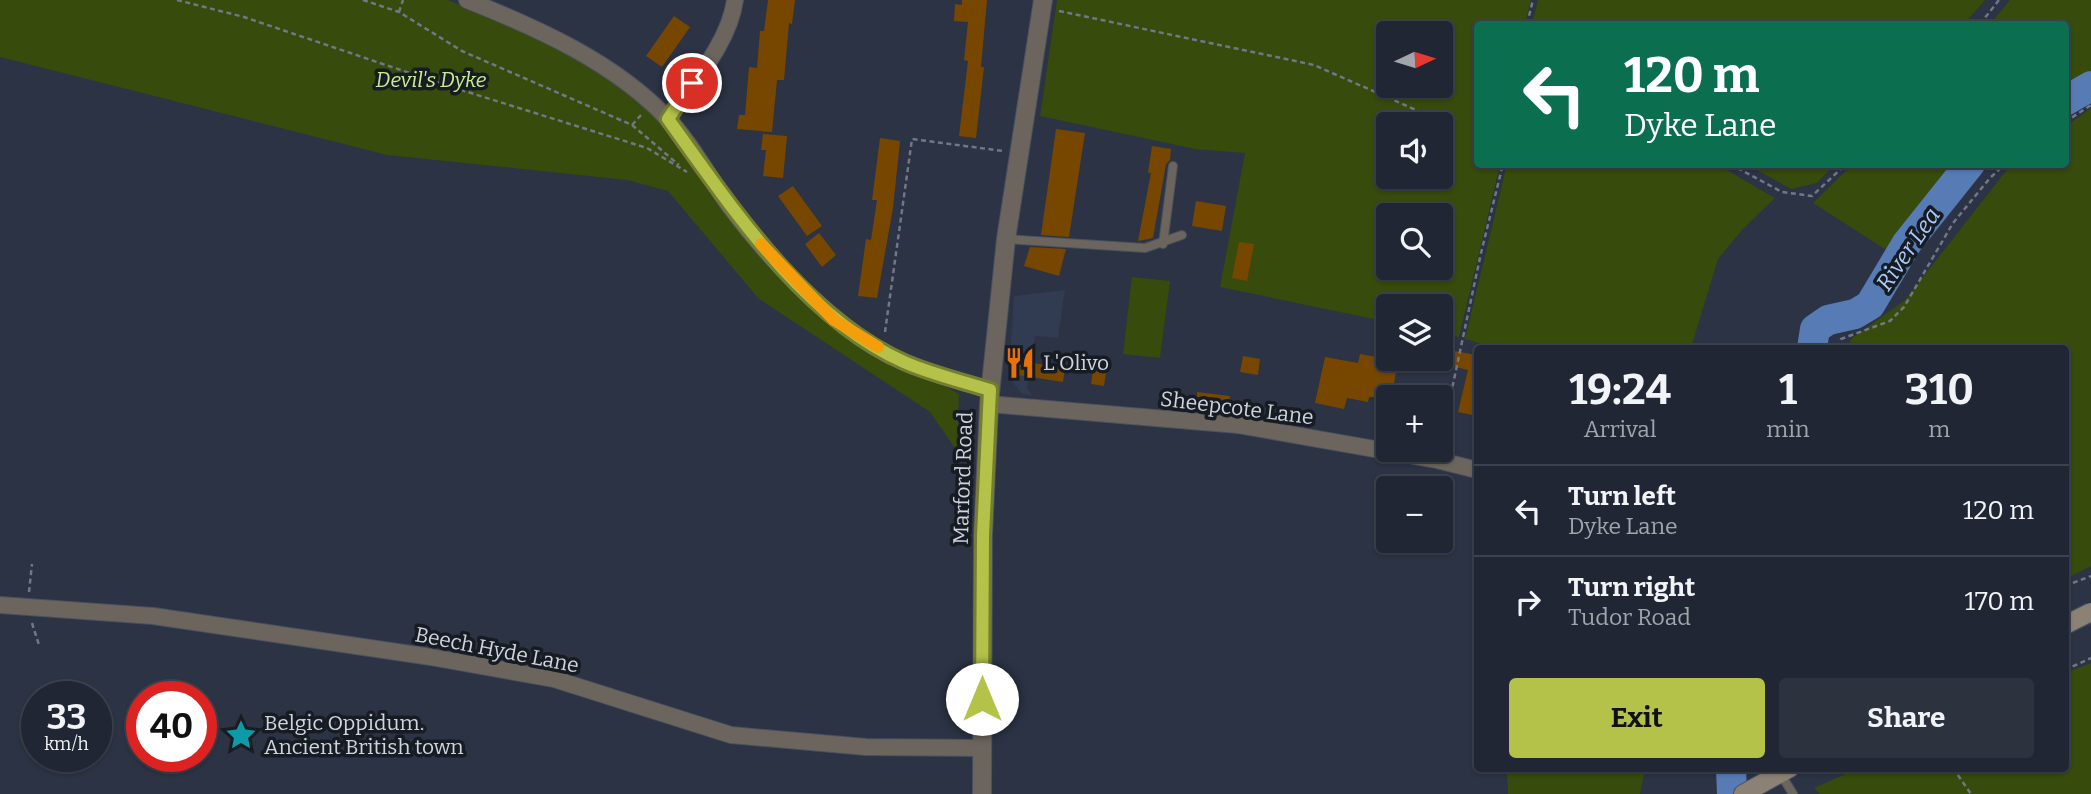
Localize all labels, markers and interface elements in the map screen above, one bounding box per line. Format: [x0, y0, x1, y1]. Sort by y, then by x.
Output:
north arrow [1376, 21, 1452, 98]
map controls [1376, 21, 1453, 553]
text: 120 m [1624, 46, 1759, 105]
icon: left [1509, 49, 1600, 140]
pin [662, 53, 722, 113]
icon: arrive [673, 64, 711, 102]
park label: Devil's Dyke [376, 67, 487, 93]
text: Dyke Lane [1624, 106, 1777, 144]
button: sound [1376, 112, 1453, 189]
water label: River Lea [1870, 202, 1946, 296]
button: search [1376, 203, 1453, 280]
button: layers [1376, 294, 1453, 371]
restaurant icon: L'Olivo [1003, 346, 1037, 380]
place label: L'Olivo [1043, 350, 1109, 376]
text: 19:24 [1569, 365, 1671, 415]
text: 1 [1779, 365, 1797, 415]
text: 310 [1905, 365, 1974, 415]
button: + [1376, 385, 1453, 462]
street label: Sheepcote Lane [1159, 386, 1315, 430]
street label: Marford Road [948, 411, 978, 545]
text: Arrival [1584, 415, 1657, 443]
text: min [1766, 415, 1810, 443]
text: m [1928, 415, 1950, 443]
button: − [1376, 476, 1453, 553]
text: Turn left [1568, 481, 1676, 512]
icon: left [1509, 492, 1547, 530]
text: 120 m [1963, 495, 2034, 526]
text: Dyke Lane [1568, 512, 1678, 540]
text: Turn right [1568, 572, 1695, 603]
icon: right [1509, 583, 1547, 621]
text: 170 m [1964, 586, 2034, 617]
text: Tudor Road [1568, 603, 1691, 631]
street label: Beech Hyde Lane [413, 621, 581, 679]
position arrow [945, 662, 1019, 736]
button: Exit [1509, 678, 1765, 758]
button: Share [1779, 678, 2034, 758]
speed limit sign: 40 [126, 681, 217, 772]
text: 33 [47, 696, 86, 738]
place label: Belgic Oppidum. Ancient British town [264, 710, 464, 760]
place icon: Belgic Oppidum. Ancient British town [224, 718, 258, 752]
text: km/h [44, 733, 89, 755]

